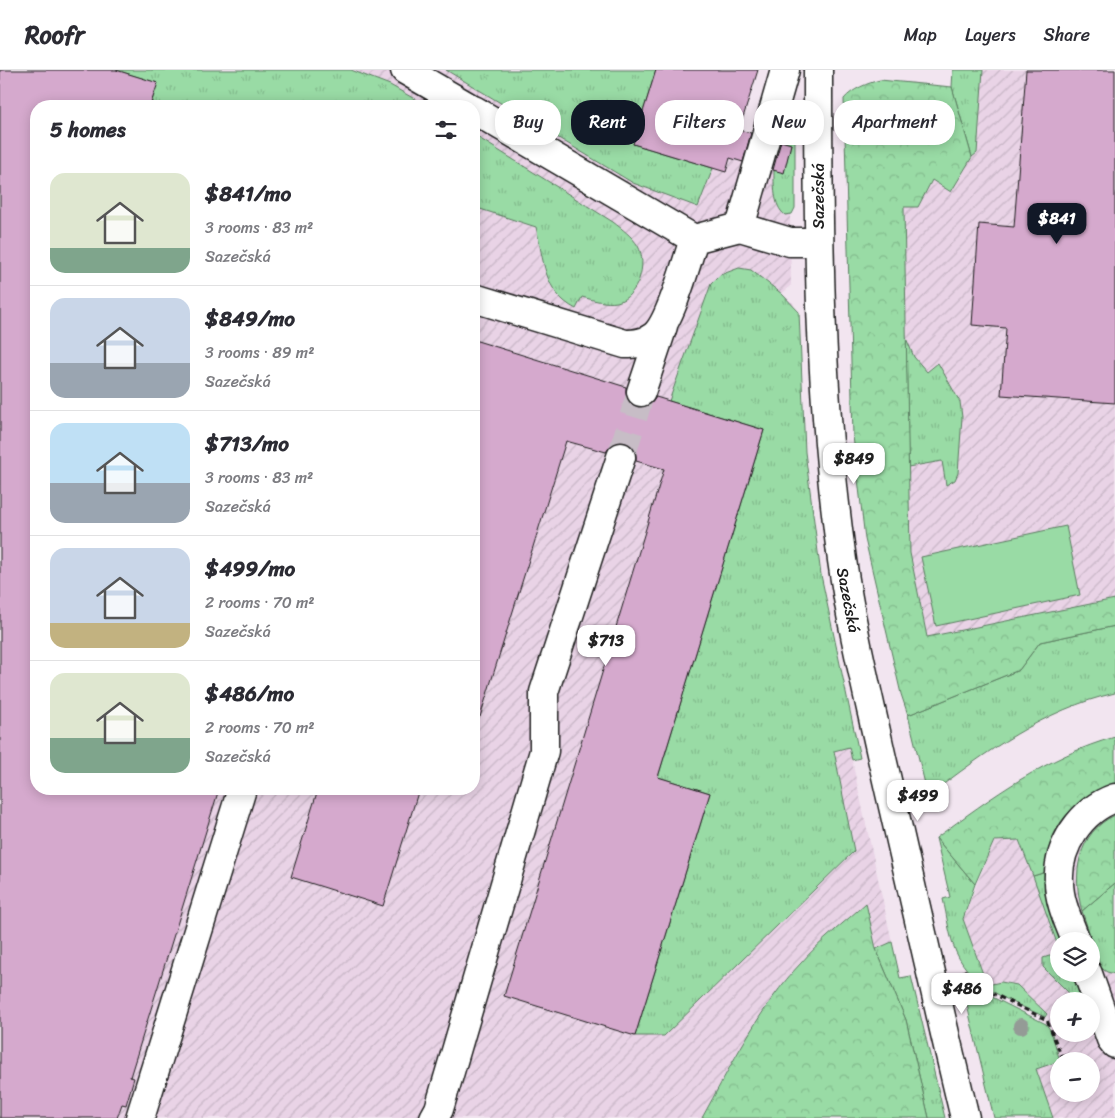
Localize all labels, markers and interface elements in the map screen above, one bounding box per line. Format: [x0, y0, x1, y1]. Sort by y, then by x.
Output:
text: Roofr [25, 14, 84, 56]
text: Map [904, 19, 937, 51]
text: Layers [965, 19, 1016, 51]
text: Share [1044, 19, 1090, 51]
chip: Buy [495, 100, 561, 145]
chip: Rent [571, 100, 645, 145]
chip: Filters [655, 100, 744, 145]
chip: New [754, 100, 824, 145]
chip: Apartment [834, 100, 955, 145]
text: 5 homes [50, 111, 126, 149]
icon: filters [432, 116, 460, 144]
street label: Sazečská [804, 163, 833, 229]
text: $841/mo [205, 175, 291, 213]
icon: home [90, 193, 150, 253]
pin: $841 [1027, 202, 1087, 245]
text: $841 [1038, 204, 1076, 233]
text: 3 rooms · 83 m² [205, 213, 313, 242]
text: Sazečská [205, 242, 271, 271]
text: $849/mo [205, 300, 295, 338]
icon: home [90, 318, 150, 378]
text: 3 rooms · 89 m² [205, 338, 314, 367]
text: Sazečská [205, 367, 271, 396]
text: $713/mo [205, 425, 289, 463]
pin: $849 [824, 442, 884, 485]
icon: home [90, 443, 150, 503]
text: $849 [834, 444, 874, 473]
text: 3 rooms · 83 m² [205, 463, 313, 492]
text: Sazečská [205, 492, 271, 521]
text: $499/mo [205, 550, 295, 588]
street label: Sazečská [828, 565, 869, 635]
icon: home [90, 568, 150, 628]
text: 2 rooms · 70 m² [205, 588, 315, 617]
text: Sazečská [205, 617, 271, 646]
pin: $713 [576, 624, 636, 667]
text: $713 [588, 626, 624, 655]
text: $486/mo [205, 675, 294, 713]
icon: home [90, 693, 150, 753]
text: 2 rooms · 70 m² [205, 713, 315, 742]
text: Sazečská [205, 742, 271, 771]
pin: $499 [888, 780, 948, 822]
text: $499 [898, 781, 938, 810]
map controls [1050, 932, 1100, 1102]
button: layers [1050, 932, 1100, 982]
pin: $486 [932, 972, 992, 1015]
text: $486 [942, 974, 982, 1003]
button: + [1050, 992, 1100, 1042]
button: − [1050, 1052, 1100, 1102]

